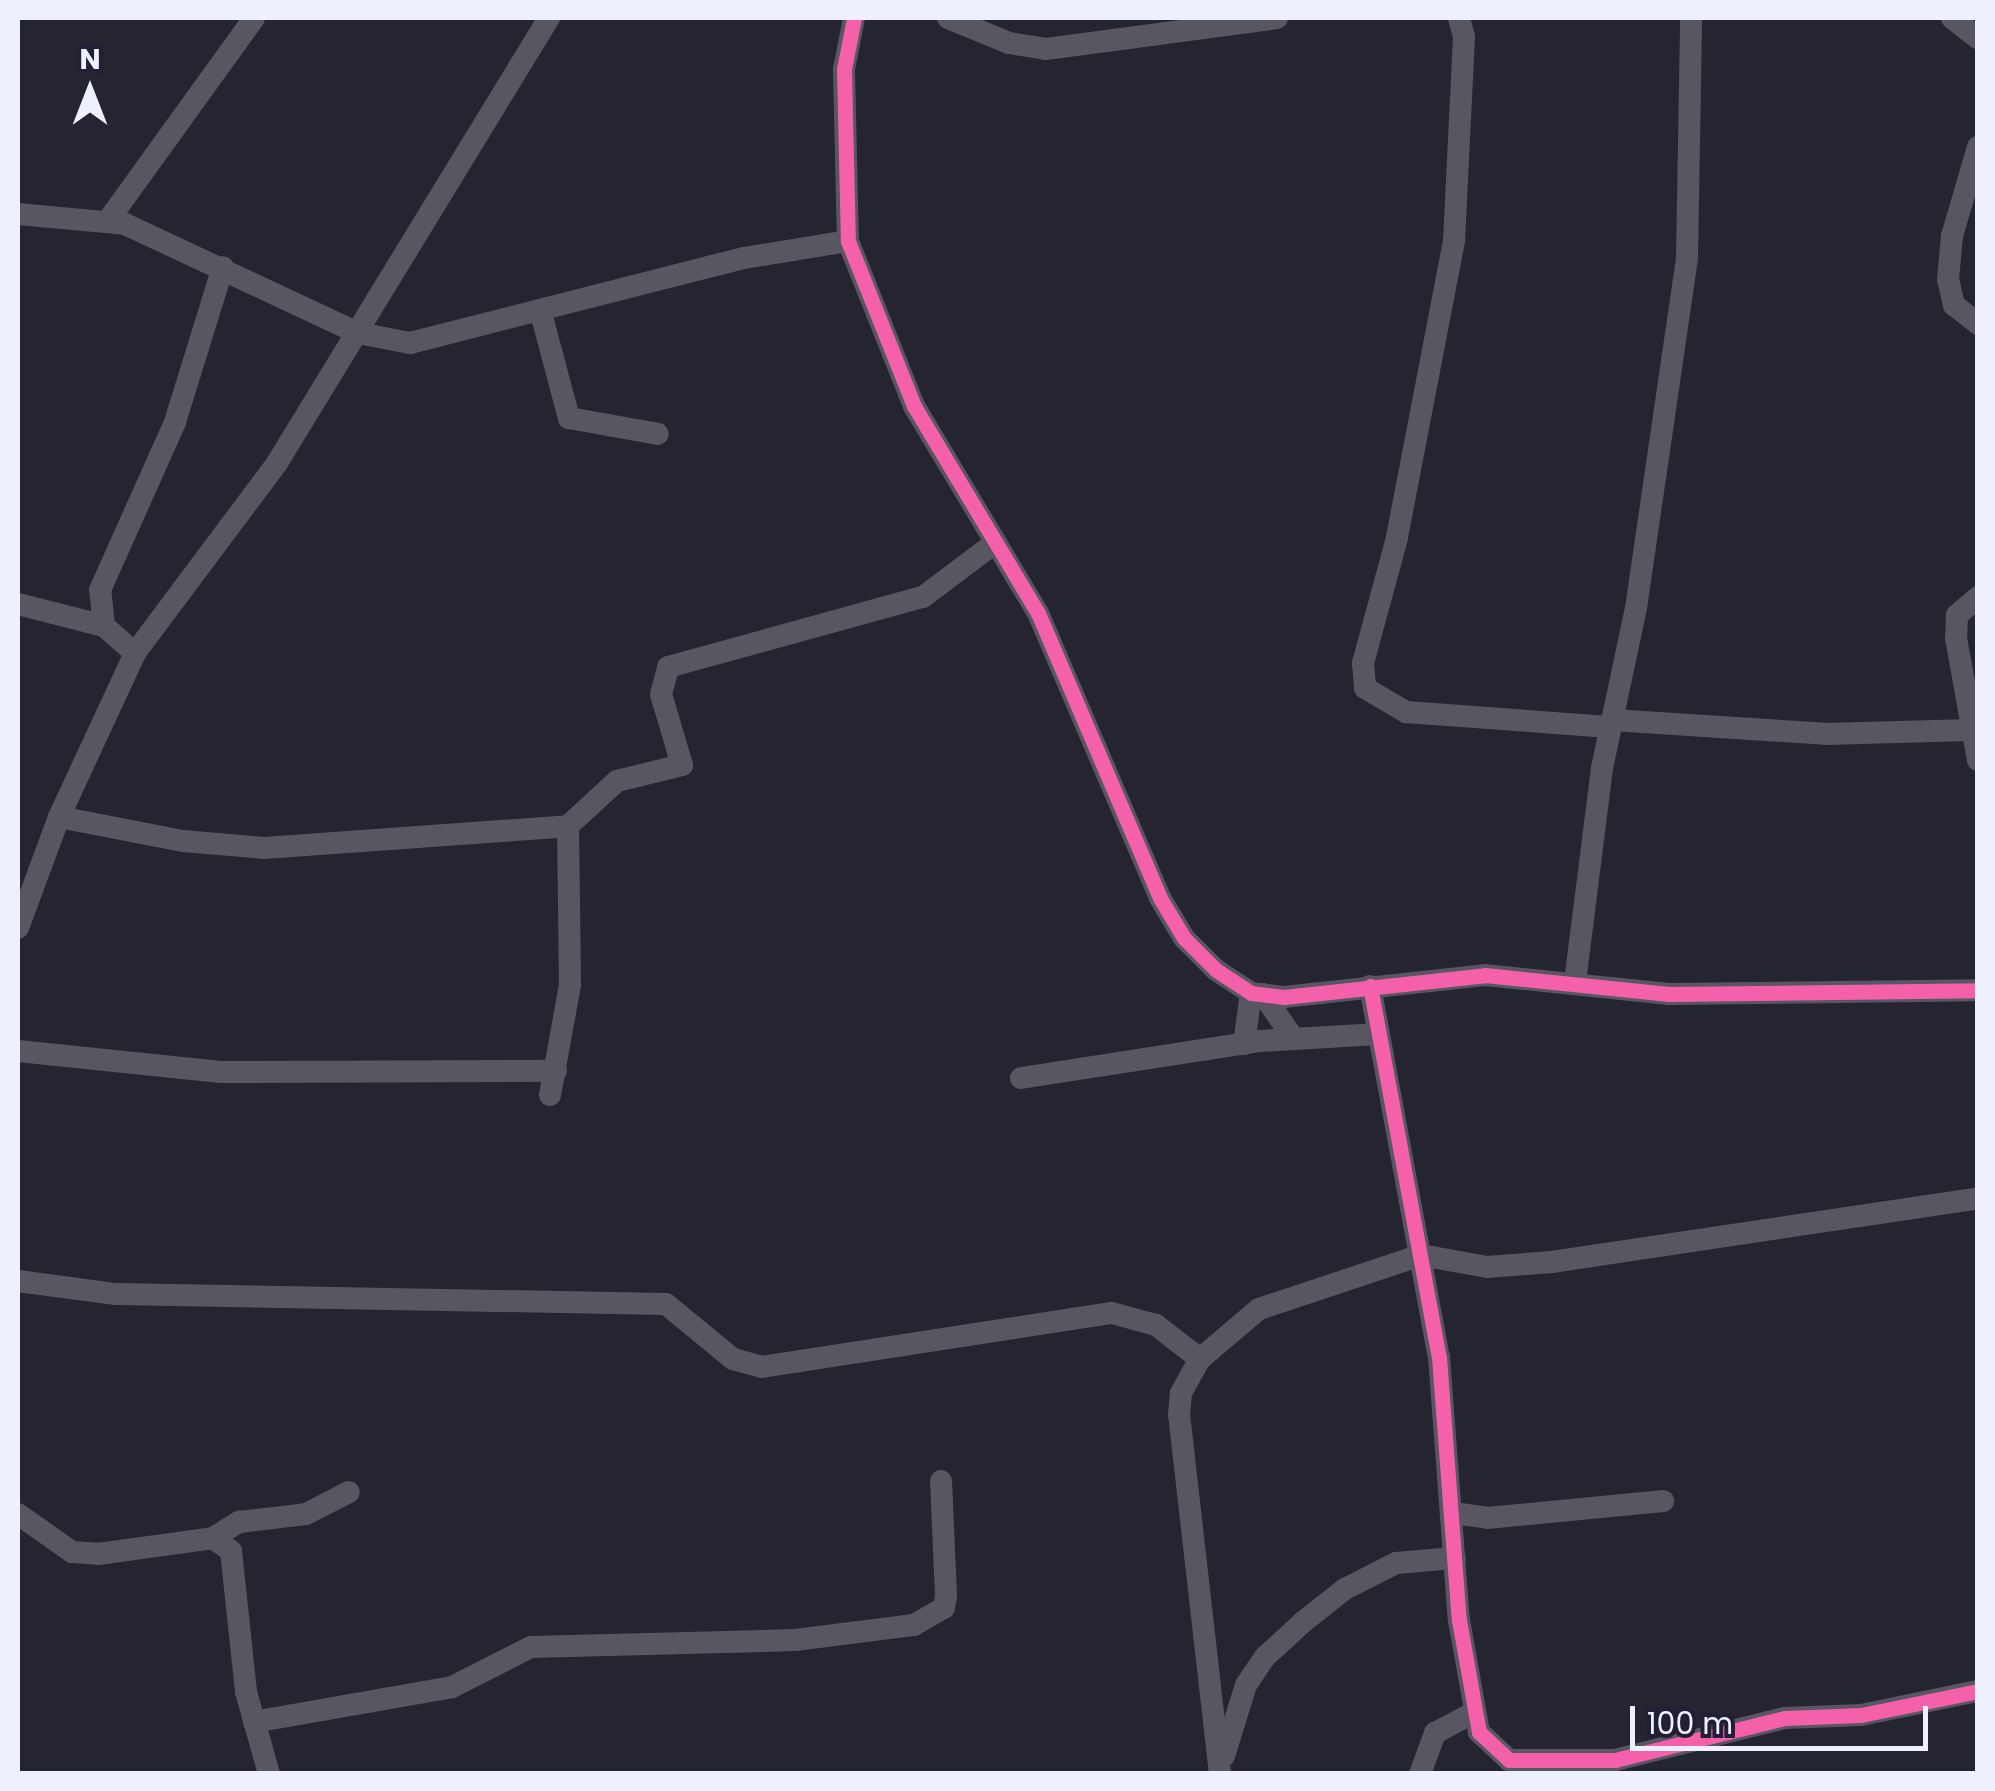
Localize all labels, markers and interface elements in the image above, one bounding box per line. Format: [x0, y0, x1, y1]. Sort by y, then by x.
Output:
north arrow [40, 40, 140, 140]
text: N [79, 40, 101, 79]
scale bar [1635, 1686, 1932, 1748]
text: 100 m [1647, 1702, 1733, 1745]

